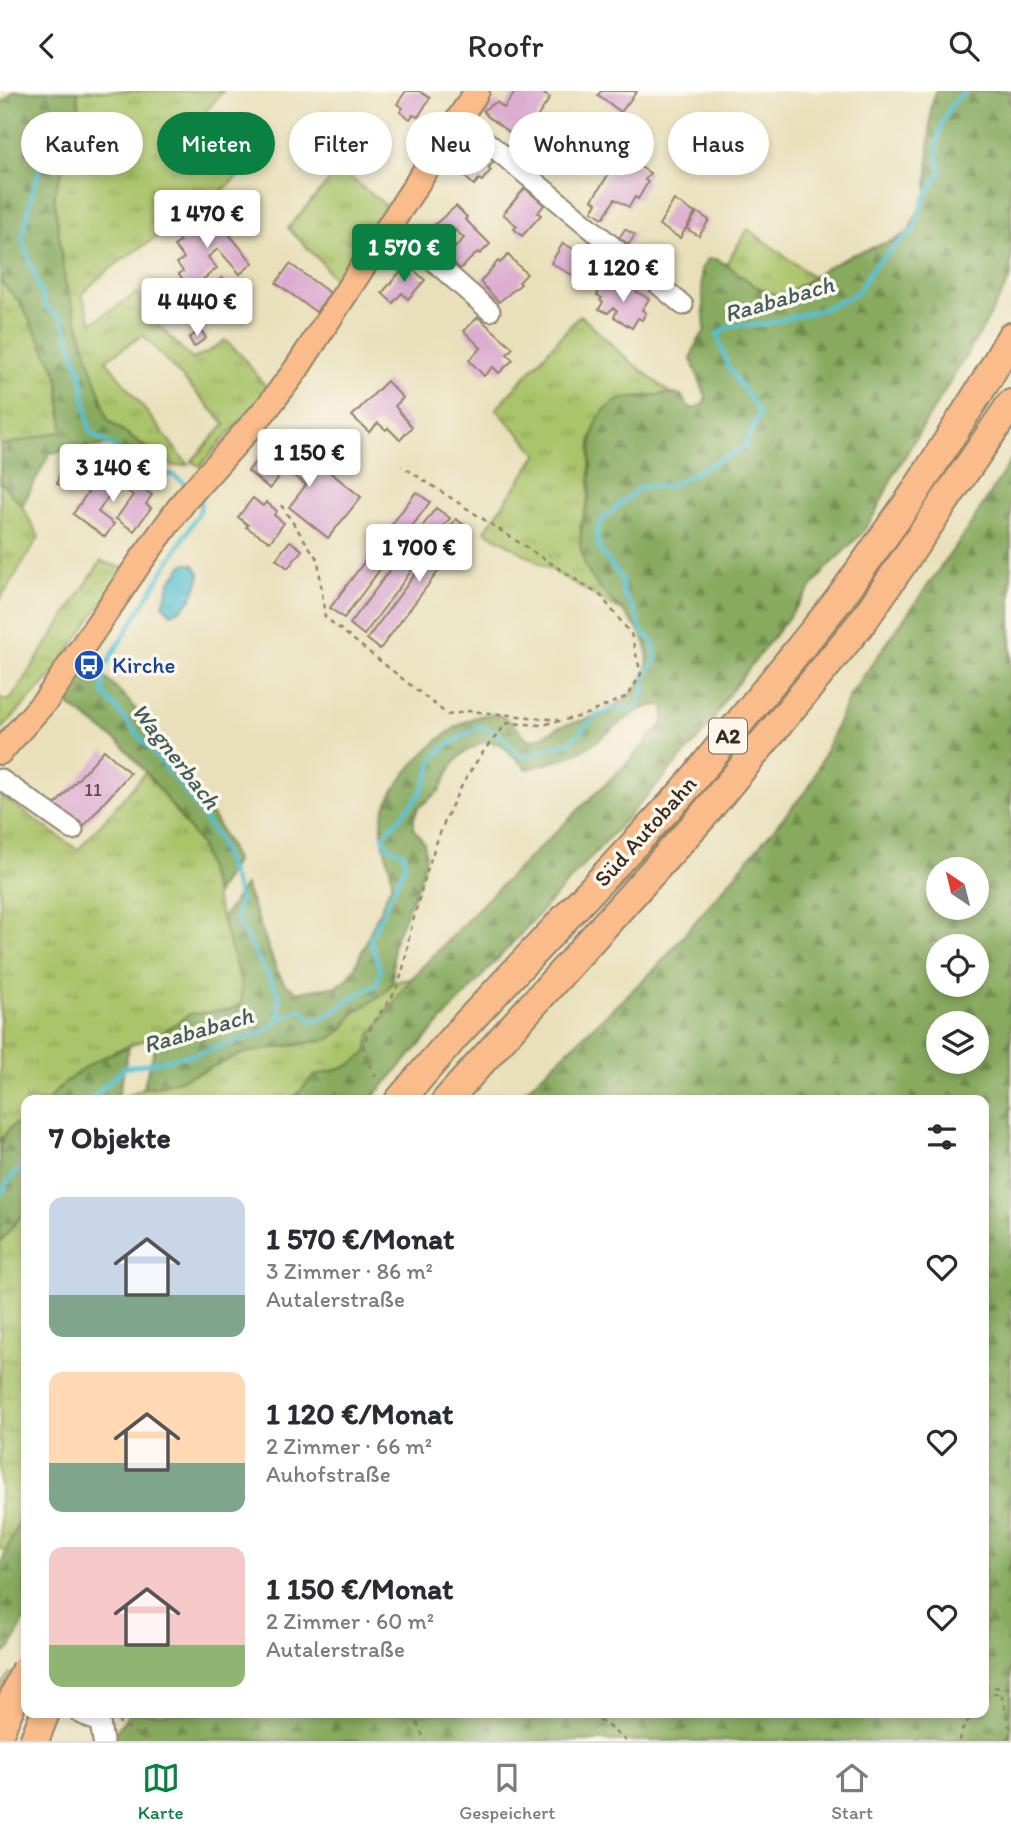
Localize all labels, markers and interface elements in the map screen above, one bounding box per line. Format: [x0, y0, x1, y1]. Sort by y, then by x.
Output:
icon: back [28, 27, 66, 65]
text: Roofr [468, 27, 543, 65]
icon: search [945, 27, 983, 65]
chip: Kaufen [21, 112, 143, 175]
chip: Mieten [157, 112, 275, 175]
chip: Filter [289, 112, 392, 175]
chip: Neu [406, 112, 495, 175]
chip: Wohnung [509, 112, 654, 175]
chip: Haus [668, 112, 769, 175]
pin: 1 470 € [142, 191, 272, 250]
text: 1 470 € [170, 199, 244, 227]
pin: 1 570 € [339, 225, 469, 284]
text: 1 570 € [368, 233, 440, 261]
pin: 1 120 € [558, 245, 688, 304]
text: 1 120 € [587, 253, 659, 281]
water label: Raababach [721, 269, 838, 328]
pin: 4 440 € [132, 279, 262, 338]
text: 4 440 € [157, 287, 237, 315]
pin: 1 150 € [244, 429, 374, 489]
text: 1 150 € [273, 438, 345, 466]
pin: 3 140 € [48, 445, 178, 504]
text: 3 140 € [76, 453, 150, 481]
pin: 1 700 € [354, 525, 484, 584]
text: 1 700 € [382, 533, 456, 561]
bus stop icon: Kirche [72, 648, 106, 682]
place label: Kirche [112, 651, 175, 679]
water label: Wagnerbach [126, 697, 227, 815]
road number: A2 [709, 719, 747, 753]
street label: Süd Autobahn [588, 770, 702, 892]
house number: 11 [84, 778, 102, 801]
north arrow [926, 857, 989, 921]
map controls [926, 857, 989, 1074]
button: locate [926, 934, 989, 997]
water label: Raababach [140, 1000, 257, 1059]
button: layers [926, 1011, 989, 1074]
icon: filters [923, 1118, 961, 1156]
text: 7 Objekte [49, 1119, 171, 1156]
text: 1 570 €/Monat [266, 1220, 454, 1257]
icon: home [105, 1225, 189, 1309]
icon: heart [923, 1248, 961, 1286]
text: 3 Zimmer · 86 m² [266, 1257, 433, 1285]
text: Autalerstraße [266, 1285, 405, 1313]
text: 1 120 €/Monat [266, 1395, 453, 1432]
icon: home [105, 1400, 189, 1484]
icon: heart [923, 1423, 961, 1461]
text: 2 Zimmer · 66 m² [266, 1432, 432, 1460]
text: Auhofstraße [266, 1460, 391, 1488]
text: 1 150 €/Monat [266, 1570, 453, 1607]
icon: home [105, 1575, 189, 1659]
icon: heart [923, 1598, 961, 1636]
text: 2 Zimmer · 60 m² [266, 1607, 434, 1635]
text: Autalerstraße [266, 1635, 405, 1663]
tab: Karte [138, 1759, 184, 1824]
tab: Gespeichert [459, 1759, 556, 1824]
tab: Start [831, 1759, 873, 1824]

